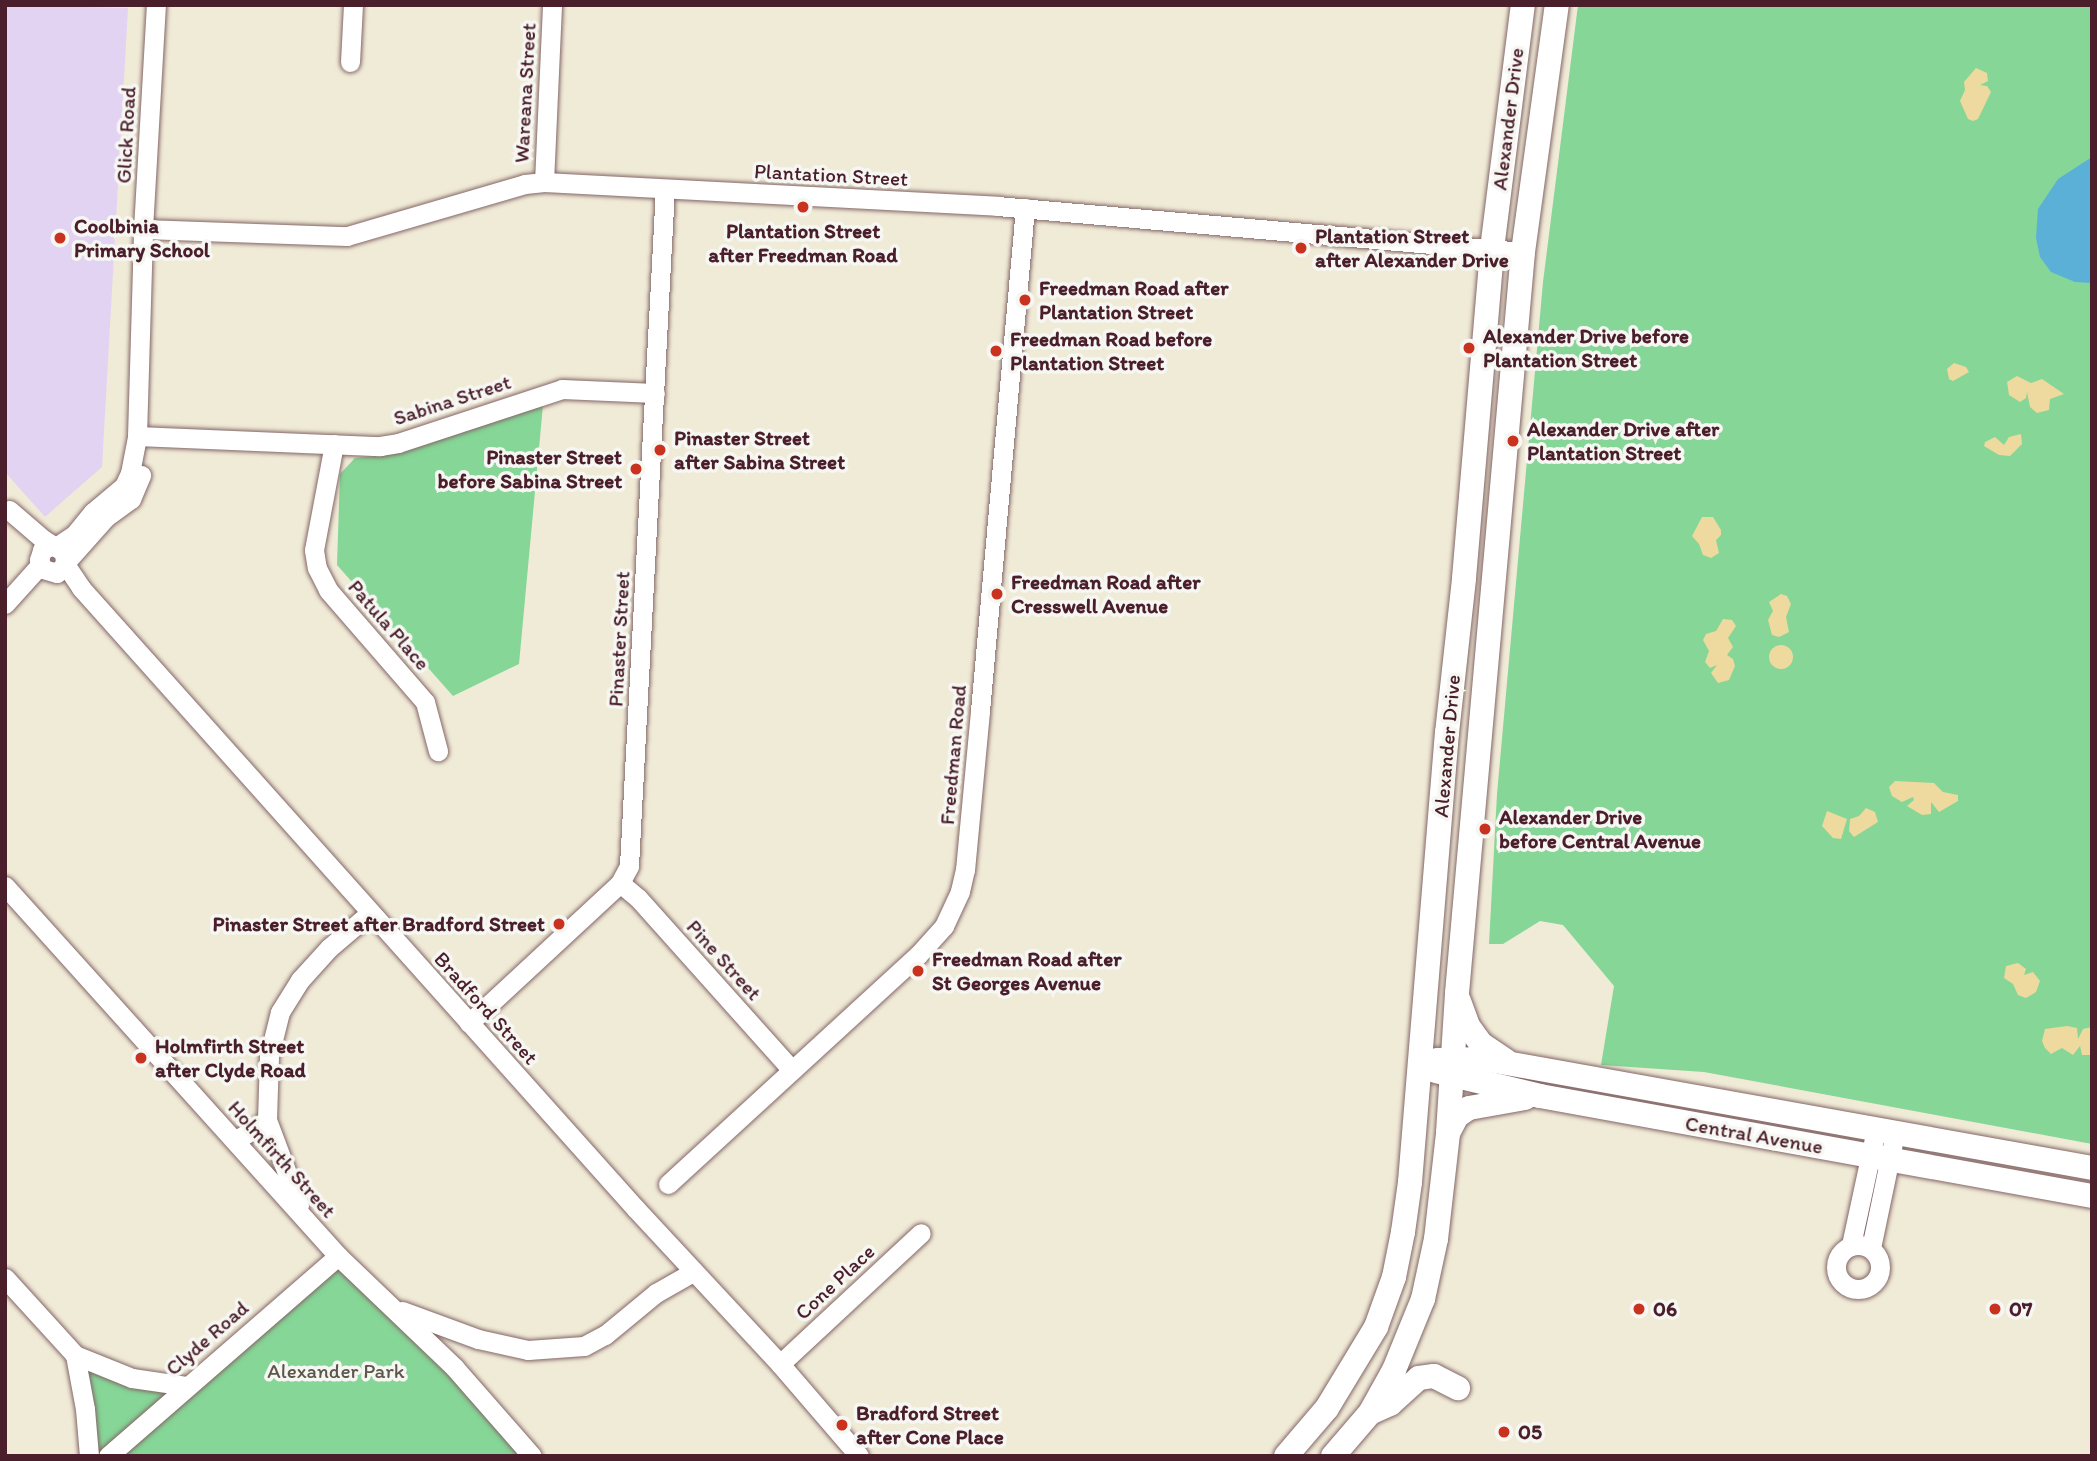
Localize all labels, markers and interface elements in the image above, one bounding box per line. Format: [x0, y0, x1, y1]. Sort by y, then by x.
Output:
street label: Wareana Street [509, 23, 541, 163]
street label: Alexander Drive [1487, 46, 1529, 192]
street label: Glick Road [111, 86, 141, 184]
street label: Plantation Street [754, 158, 908, 192]
marker: Plantation Street after Freedman Road [795, 199, 811, 215]
place label: Coolbinia Primary School [74, 213, 210, 263]
place label: Plantation Street after Freedman Road [708, 218, 898, 268]
place label: Plantation Street after Alexander Drive [1315, 223, 1508, 273]
marker: Coolbinia Primary School [52, 230, 68, 246]
marker: Plantation Street after Alexander Drive [1293, 240, 1309, 256]
place label: Freedman Road after Plantation Street [1039, 275, 1229, 325]
marker: Freedman Road after Plantation Street [1017, 292, 1033, 308]
place label: Alexander Drive before Plantation Street [1483, 323, 1689, 373]
place label: Freedman Road before Plantation Street [1010, 326, 1213, 376]
marker: Alexander Drive before Plantation Street [1461, 340, 1477, 356]
marker: Freedman Road before Plantation Street [988, 343, 1004, 359]
street label: Sabina Street [390, 369, 514, 431]
place label: Alexander Drive after Plantation Street [1527, 416, 1720, 466]
place label: Pinaster Street after Sabina Street [674, 425, 845, 475]
marker: Alexander Drive after Plantation Street [1505, 433, 1521, 449]
marker: Pinaster Street after Sabina Street [652, 442, 668, 458]
place label: Pinaster Street before Sabina Street [438, 444, 622, 494]
marker: Pinaster Street before Sabina Street [628, 461, 644, 477]
place label: Freedman Road after Cresswell Avenue [1011, 569, 1201, 619]
street label: Pinaster Street [603, 571, 635, 707]
street label: Patula Place [343, 575, 435, 675]
marker: Freedman Road after Cresswell Avenue [989, 586, 1005, 602]
street label: Alexander Drive [1428, 674, 1466, 818]
street label: Freedman Road [934, 684, 972, 826]
place label: Alexander Drive before Central Avenue [1499, 804, 1700, 854]
marker: Alexander Drive before Central Avenue [1477, 821, 1493, 837]
place label: Pinaster Street after Bradford Street [213, 911, 545, 937]
street label: Pine Street [681, 915, 767, 1005]
marker: Pinaster Street after Bradford Street [551, 916, 567, 932]
place label: Freedman Road after St Georges Avenue [932, 946, 1122, 996]
street label: Bradford Street [429, 947, 543, 1069]
marker: Freedman Road after St Georges Avenue [910, 963, 926, 979]
place label: Holmfirth Street after Clyde Road [155, 1033, 305, 1083]
marker: Holmfirth Street after Clyde Road [133, 1050, 149, 1066]
street label: Holmfirth Street [223, 1095, 341, 1223]
street label: Central Avenue [1684, 1111, 1824, 1159]
street label: Cone Place [790, 1239, 880, 1325]
street label: Clyde Road [161, 1295, 253, 1381]
place label: 06 [1653, 1296, 1677, 1322]
place label: 07 [2009, 1296, 2032, 1322]
marker: 06 [1631, 1301, 1647, 1317]
marker: 07 [1987, 1301, 2003, 1317]
park label: Alexander Park [267, 1358, 405, 1384]
place label: Bradford Street after Cone Place [856, 1400, 1005, 1450]
marker: Bradford Street after Cone Place [834, 1417, 850, 1433]
place label: 05 [1518, 1419, 1542, 1445]
marker: 05 [1496, 1424, 1512, 1440]

